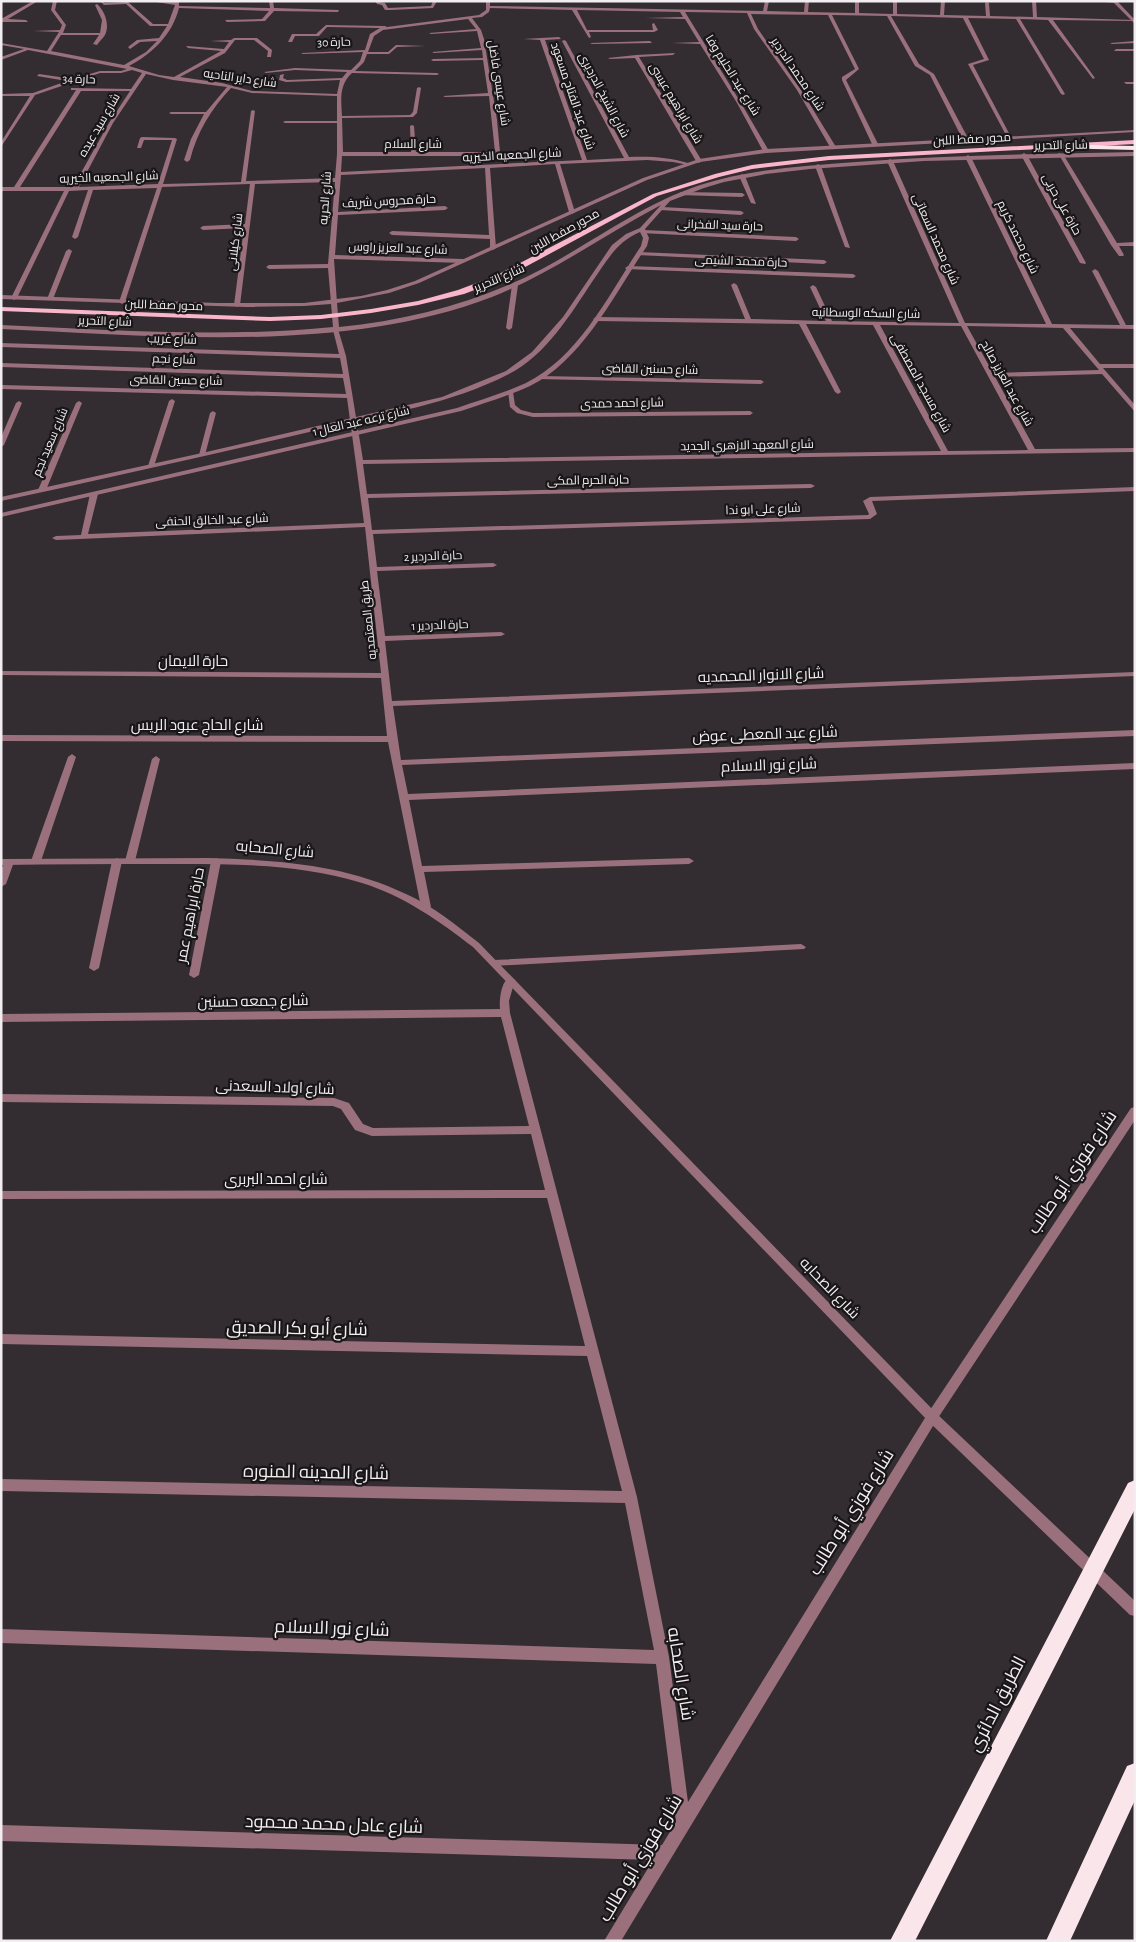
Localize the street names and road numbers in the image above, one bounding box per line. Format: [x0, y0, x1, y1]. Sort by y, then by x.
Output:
street label: شارع عبد الحليم وفا [702, 33, 763, 119]
street label: شارع محمد الدردير [767, 34, 827, 114]
street label: حارة 30 [317, 35, 351, 50]
street label: شارع عيسى فاضل [484, 39, 512, 127]
street label: شارع عبد الفتاح مسعود [547, 41, 597, 152]
street label: شارع الشيخ الدرديرى [575, 50, 632, 141]
street label: شارع ابراهيم عيسى [645, 61, 705, 147]
street label: شارع داير الناحيه [202, 67, 277, 91]
street label: حارة 34 [62, 72, 96, 87]
street label: شارع سيد عبده [76, 91, 124, 160]
street label: محور صفط اللبن [933, 131, 1011, 148]
street label: شارع السلام [384, 138, 442, 152]
street label: شارع التحرير [1033, 139, 1088, 153]
street label: شارع الجمعيه الخيريه [462, 146, 562, 166]
street label: شارع الجمعيه الخيريه [59, 169, 159, 187]
street label: شارع الحريه [317, 171, 335, 225]
street label: حارة على حربى [1039, 171, 1084, 237]
street label: شارع محمد السعاتى [909, 192, 962, 287]
street label: حارة محروس شريف [342, 193, 436, 210]
street label: شارع محمد كريم [993, 198, 1041, 276]
street label: محور صفط اللبن [527, 207, 602, 256]
street label: شارع كيلانى [226, 212, 246, 272]
street label: حارة سيد الفخرانى [677, 217, 763, 234]
street label: شارع عبد العزيز راوس [348, 240, 448, 258]
street label: حارة محمد الشيمى [694, 253, 788, 270]
street label: شارع التحرير [471, 262, 527, 296]
street label: محور صفط اللبن [125, 298, 203, 313]
street label: شارع السكه الوسطانيه [812, 306, 920, 322]
street label: شارع التحرير [77, 314, 132, 330]
street label: شارع غريب [147, 332, 197, 348]
street label: شارع مسجد المصطفى [887, 332, 953, 435]
street label: شارع عبد العزيز صالح [977, 338, 1036, 429]
street label: شارع نجم [152, 352, 196, 368]
street label: شارع حسنين القاضى [602, 362, 698, 378]
street label: شارع حسين القاضى [129, 373, 223, 389]
street label: شارع احمد حمدى [580, 396, 664, 412]
street label: شارع ترعه عبد العال 1 [311, 404, 411, 440]
street label: شارع سعيد نجم [30, 406, 72, 479]
street label: شارع المعهد الازهري الجديد [680, 438, 814, 456]
street label: حارة الحرم المكى [547, 473, 629, 489]
street label: شارع على ابو ندا [725, 502, 801, 518]
street label: شارع عبد الخالق الحنفى [155, 512, 269, 530]
street label: حارة الدردير 2 [404, 549, 462, 564]
street label: طريق المعتمديه [358, 579, 379, 660]
street label: حارة الدردير 1 [411, 618, 469, 633]
street label: حارة الايمان [158, 654, 228, 671]
street label: شارع الانوار المحمديه [698, 665, 825, 688]
street label: شارع الحاج عبود الريس [131, 717, 263, 736]
street label: شارع عبد المعطى عوض [692, 723, 838, 748]
street label: شارع نور الاسلام [721, 755, 817, 778]
street label: شارع الصحابه [235, 838, 315, 863]
street label: حارة ابراهيم عمر [174, 866, 209, 965]
street label: شارع جمعه حسنين [197, 992, 309, 1013]
street label: شارع اولاد السعدنى [215, 1077, 335, 1100]
street label: شارع فوزي أبو طالب [1023, 1106, 1124, 1240]
street label: شارع احمد البربرى [224, 1171, 328, 1190]
street label: شارع الصحابه [795, 1254, 863, 1324]
street label: شارع أبو بكر الصديق [226, 1316, 368, 1341]
street label: شارع فوزي أبو طالب [803, 1445, 901, 1581]
street label: شارع المدينه المنوره [243, 1462, 389, 1485]
street label: شارع نور الاسلام [274, 1617, 390, 1642]
street label: شارع الصحابه [662, 1626, 697, 1722]
street label: الطريق الدائري [966, 1654, 1033, 1757]
street label: شارع فوزي أبو طالب [593, 1790, 689, 1927]
street label: شارع عادل محمد محمود [244, 1812, 423, 1839]

